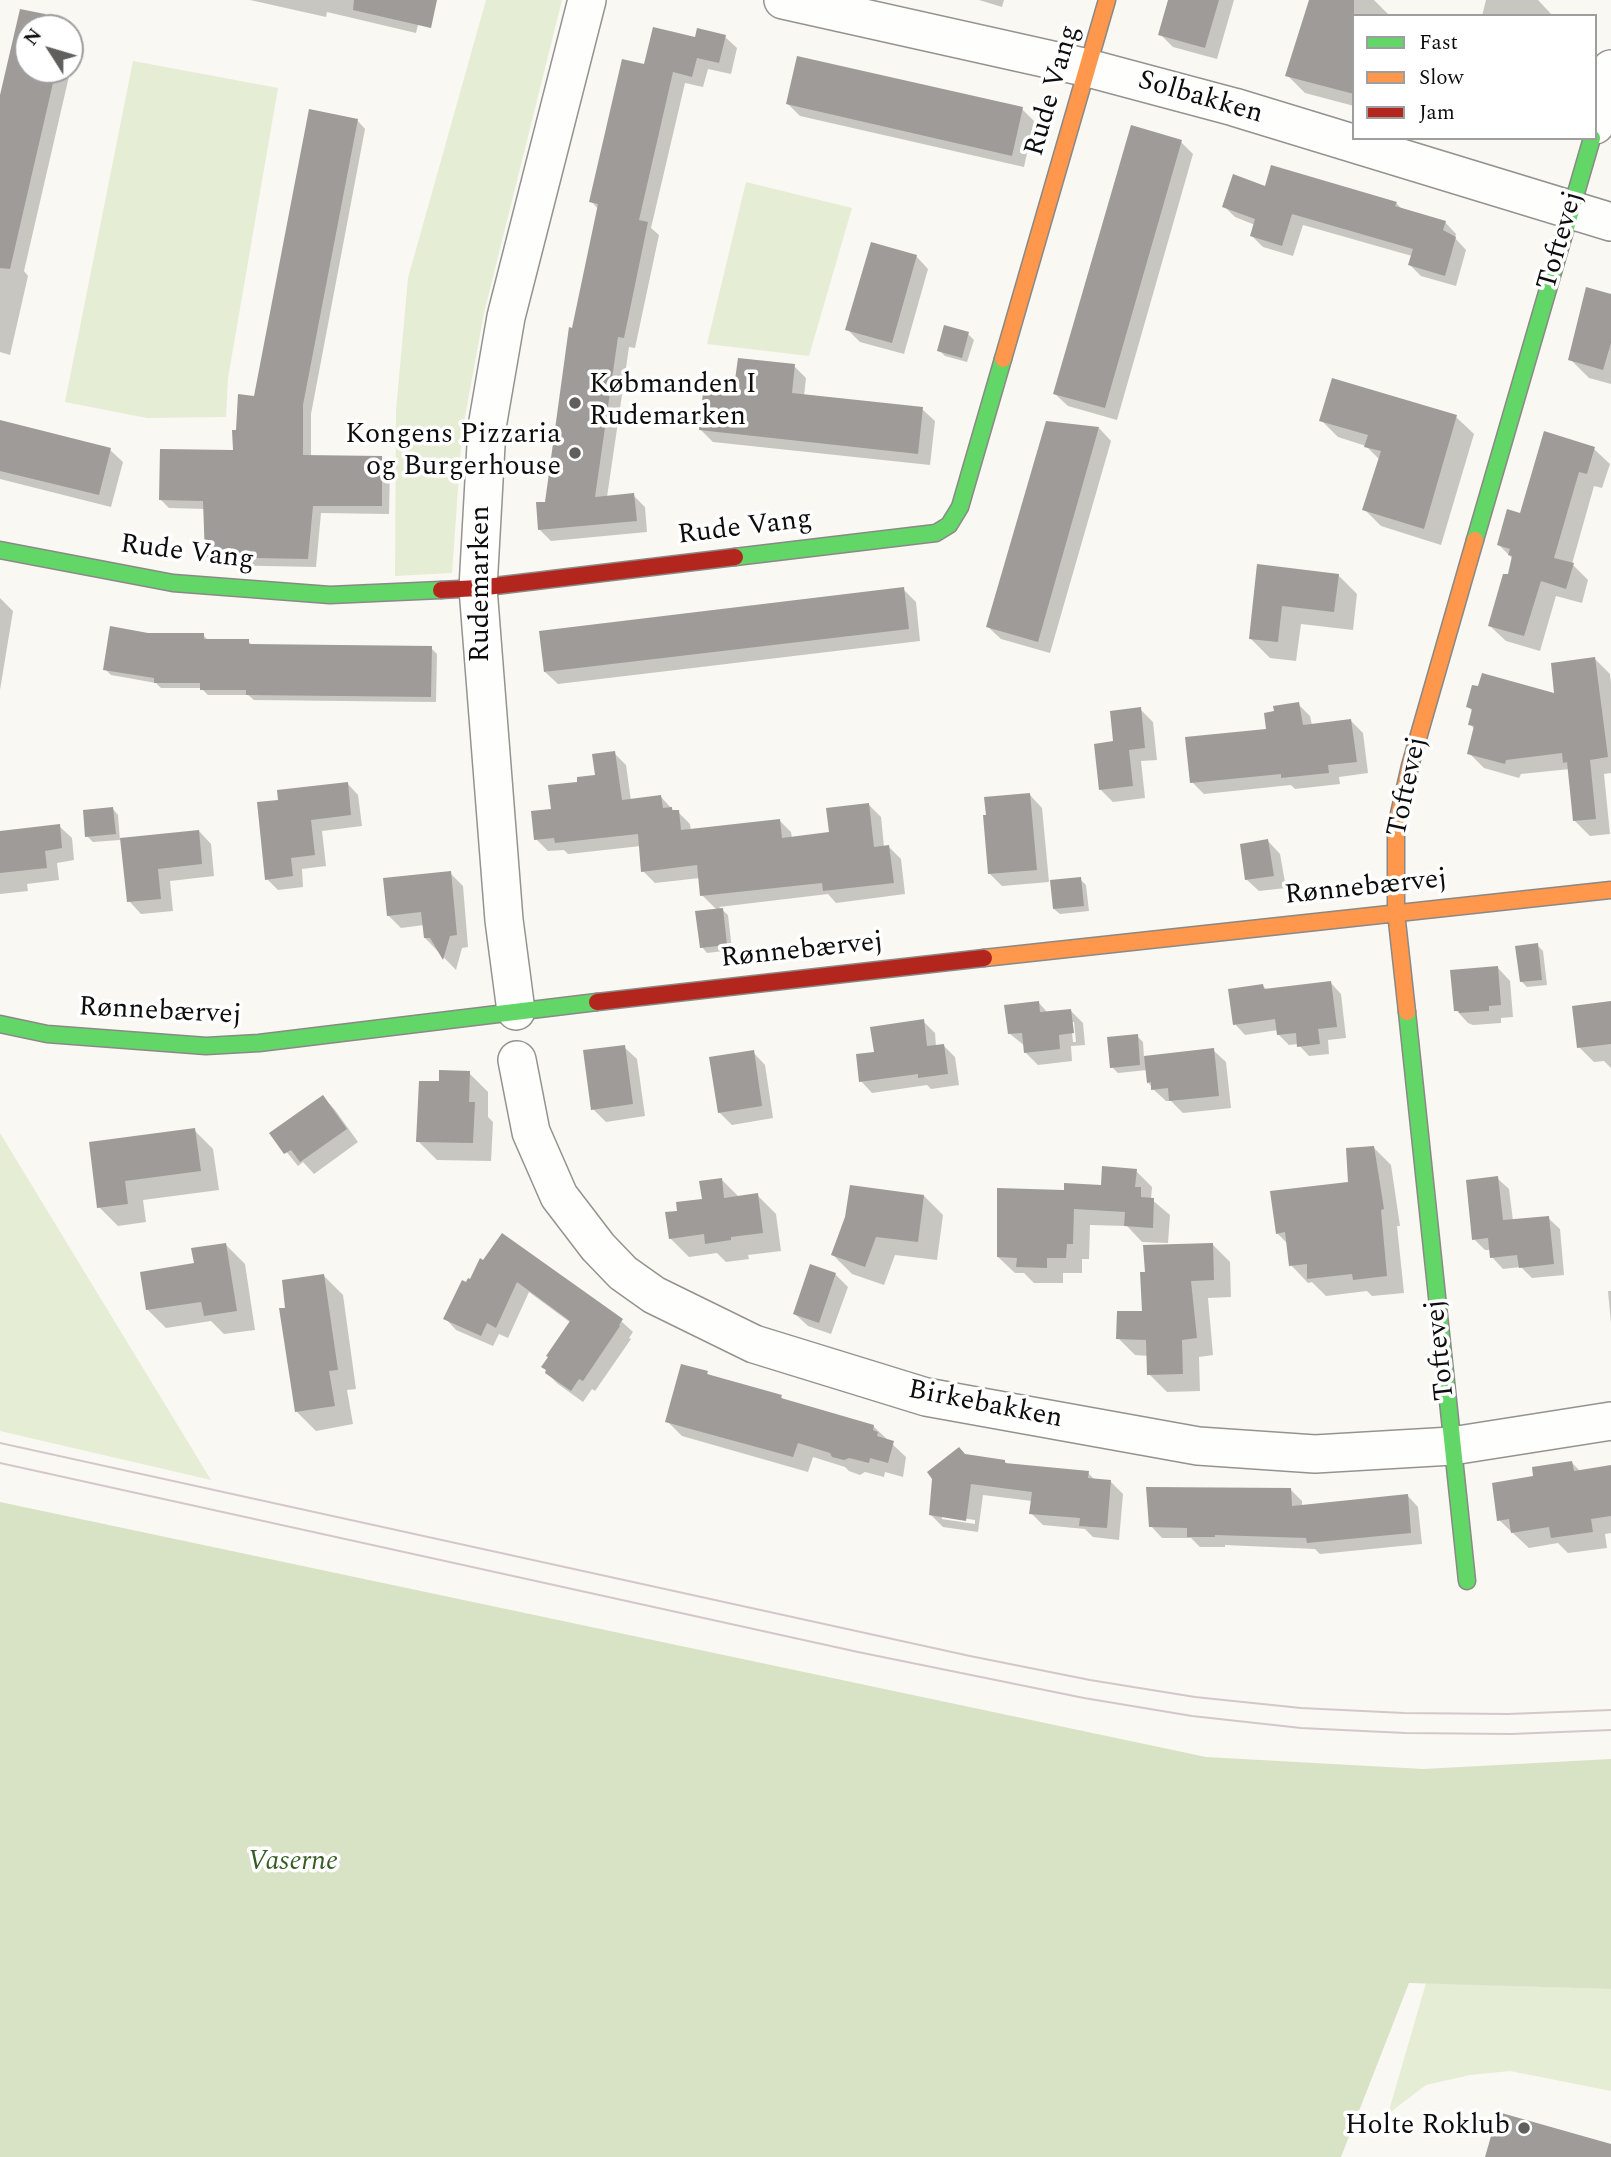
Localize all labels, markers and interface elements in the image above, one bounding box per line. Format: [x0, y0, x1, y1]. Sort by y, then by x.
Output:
north arrow [14, 14, 84, 84]
legend [1352, 14, 1597, 140]
text: N [17, 22, 50, 52]
street label: Rude Vang [1019, 22, 1089, 160]
text: Fast [1419, 27, 1458, 59]
text: Slow [1419, 62, 1463, 94]
street label: Solbakken [1134, 65, 1266, 133]
text: Jam [1419, 97, 1455, 129]
street label: Toftevej [1532, 188, 1592, 294]
place label: Købmanden I Rudemarken [589, 370, 757, 436]
marker: Købmanden I Rudemarken [567, 395, 583, 411]
place label: Kongens Pizzaria og Burgerhouse [345, 420, 561, 486]
marker: Kongens Pizzaria og Burgerhouse [567, 445, 583, 461]
street label: Rude Vang [676, 504, 814, 554]
street label: Rudemarken [466, 505, 500, 663]
street label: Rude Vang [118, 529, 256, 579]
street label: Toftevej [1382, 734, 1436, 840]
street label: Rønnebærvej [1283, 864, 1449, 914]
street label: Rønnebærvej [719, 927, 885, 977]
street label: Rønnebærvej [78, 992, 242, 1034]
street label: Toftevej [1420, 1298, 1464, 1402]
street label: Birkebakken [905, 1375, 1065, 1437]
park label: Vaserne [248, 1847, 338, 1881]
place label: Holte Roklub [1345, 2111, 1510, 2145]
marker: Holte Roklub [1516, 2120, 1532, 2136]

